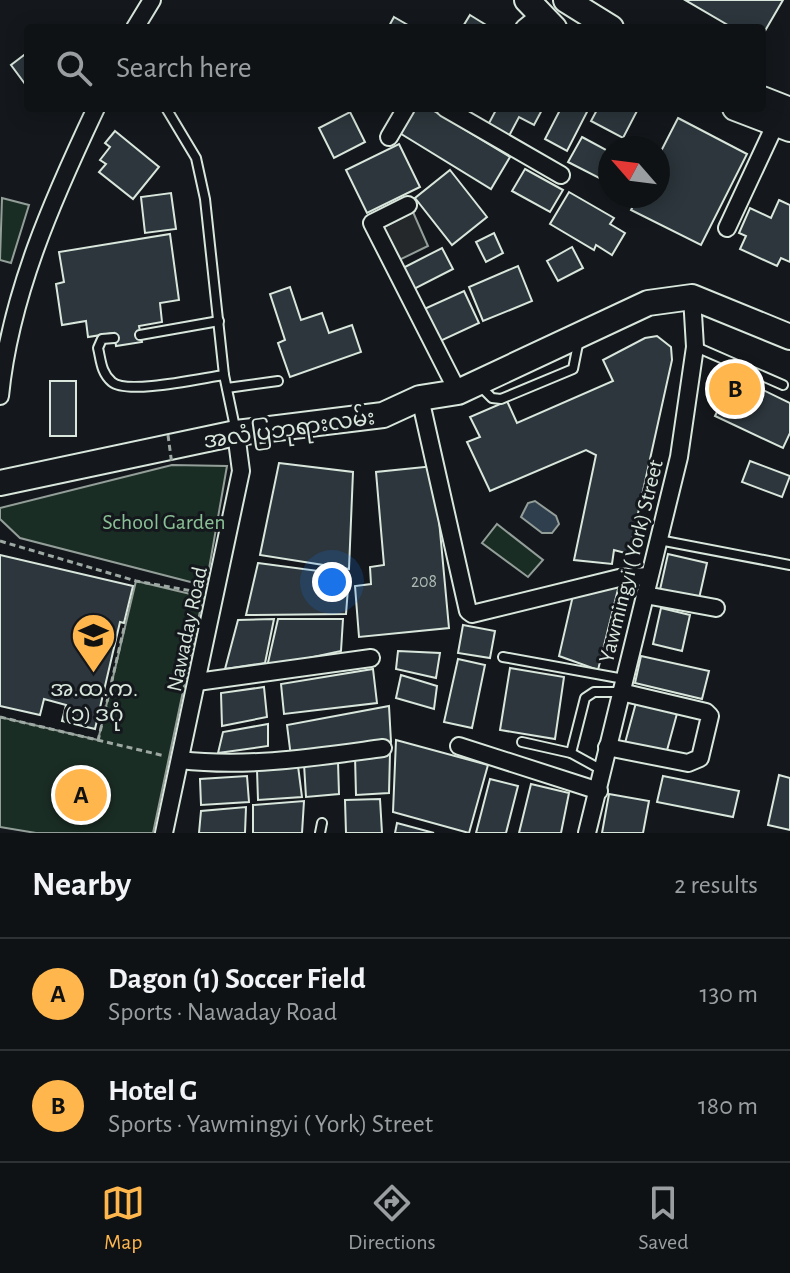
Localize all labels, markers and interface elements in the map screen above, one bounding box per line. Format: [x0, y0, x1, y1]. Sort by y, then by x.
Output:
search box [24, 24, 766, 112]
icon: search [52, 46, 96, 90]
text: Search here [116, 53, 252, 83]
north arrow [598, 136, 670, 208]
pin: B [709, 359, 761, 419]
street label: အလံပြဘုရားလမ်း [201, 401, 377, 458]
street label: Yawmingyi ( York) Street [595, 458, 667, 665]
park label: School Garden [102, 511, 226, 533]
your location [312, 562, 352, 602]
street label: Nawaday Road [163, 565, 211, 694]
house number: 208 [411, 573, 437, 591]
school or university icon: အ.ထ.က. (၁) ဒဂုံ [70, 611, 118, 674]
place label: အ.ထ.က. (၁) ဒဂုံ [50, 678, 138, 731]
pin: A [55, 765, 107, 825]
text: Nearby [32, 868, 131, 902]
text: 2 results [674, 872, 758, 898]
text: Dagon (1) Soccer Field [108, 964, 366, 994]
text: A [50, 981, 66, 1007]
text: 130 m [700, 981, 758, 1007]
text: Sports · Nawaday Road [108, 999, 337, 1025]
text: Hotel G [108, 1076, 197, 1106]
text: B [50, 1093, 66, 1119]
text: 180 m [698, 1093, 758, 1119]
text: Sports · Yawmingyi ( York) Street [108, 1111, 433, 1137]
tab: Map [101, 1181, 145, 1255]
tab: Directions [348, 1181, 436, 1255]
tab: Saved [638, 1181, 689, 1255]

